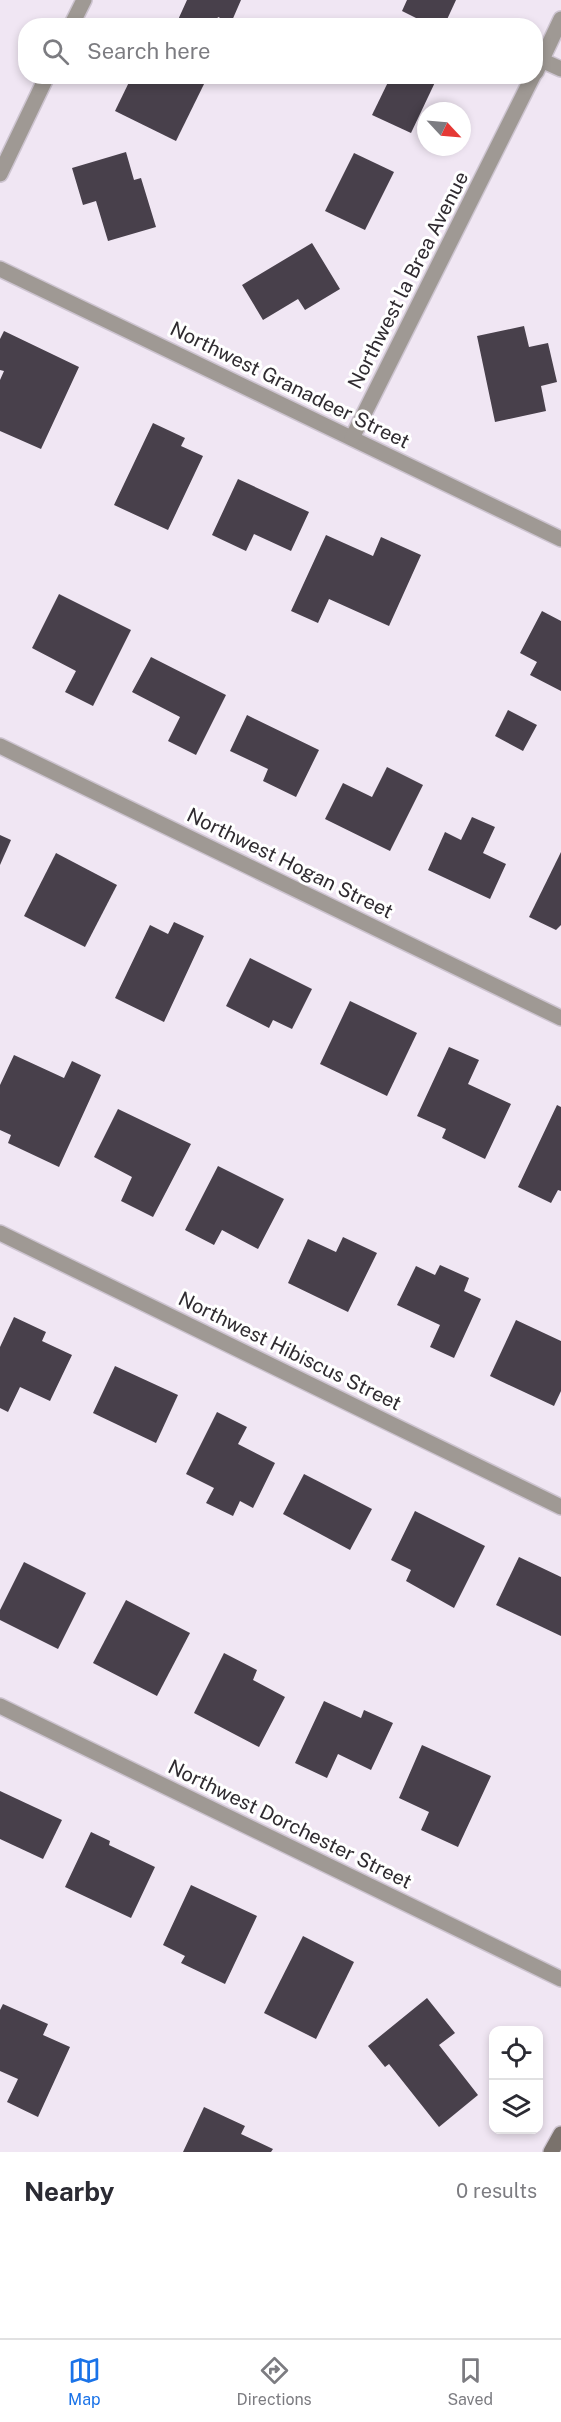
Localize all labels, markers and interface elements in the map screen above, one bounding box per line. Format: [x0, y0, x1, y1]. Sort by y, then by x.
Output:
search box [18, 18, 543, 84]
icon: search [39, 35, 72, 68]
text: Search here [87, 38, 211, 64]
north arrow [417, 102, 471, 156]
street label: Northwest la Brea Avenue [343, 167, 473, 393]
street label: Northwest Granadeer Street [166, 316, 414, 454]
street label: Northwest Hogan Street [183, 803, 397, 923]
street label: Northwest Hibiscus Street [175, 1286, 405, 1416]
street label: Northwest Dorchester Street [164, 1754, 416, 1894]
map controls [489, 2026, 543, 2134]
button: locate [489, 2026, 543, 2080]
button: layers [489, 2080, 543, 2134]
text: Nearby [24, 2176, 114, 2207]
text: 0 results [456, 2179, 537, 2203]
tab: Map [68, 2354, 101, 2409]
tab: Directions [237, 2354, 312, 2409]
tab: Saved [447, 2354, 493, 2409]

